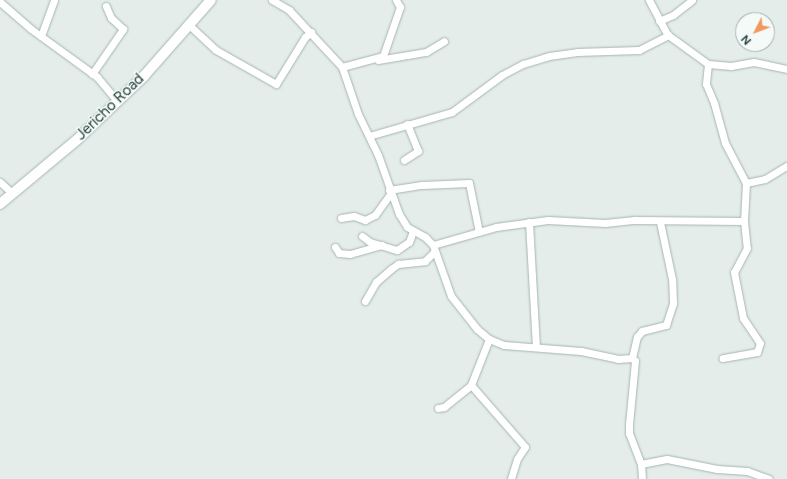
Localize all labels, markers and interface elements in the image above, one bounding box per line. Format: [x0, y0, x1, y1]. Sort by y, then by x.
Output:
north arrow [735, 12, 775, 52]
text: N [739, 32, 754, 47]
street label: Jericho Road [72, 70, 148, 144]

